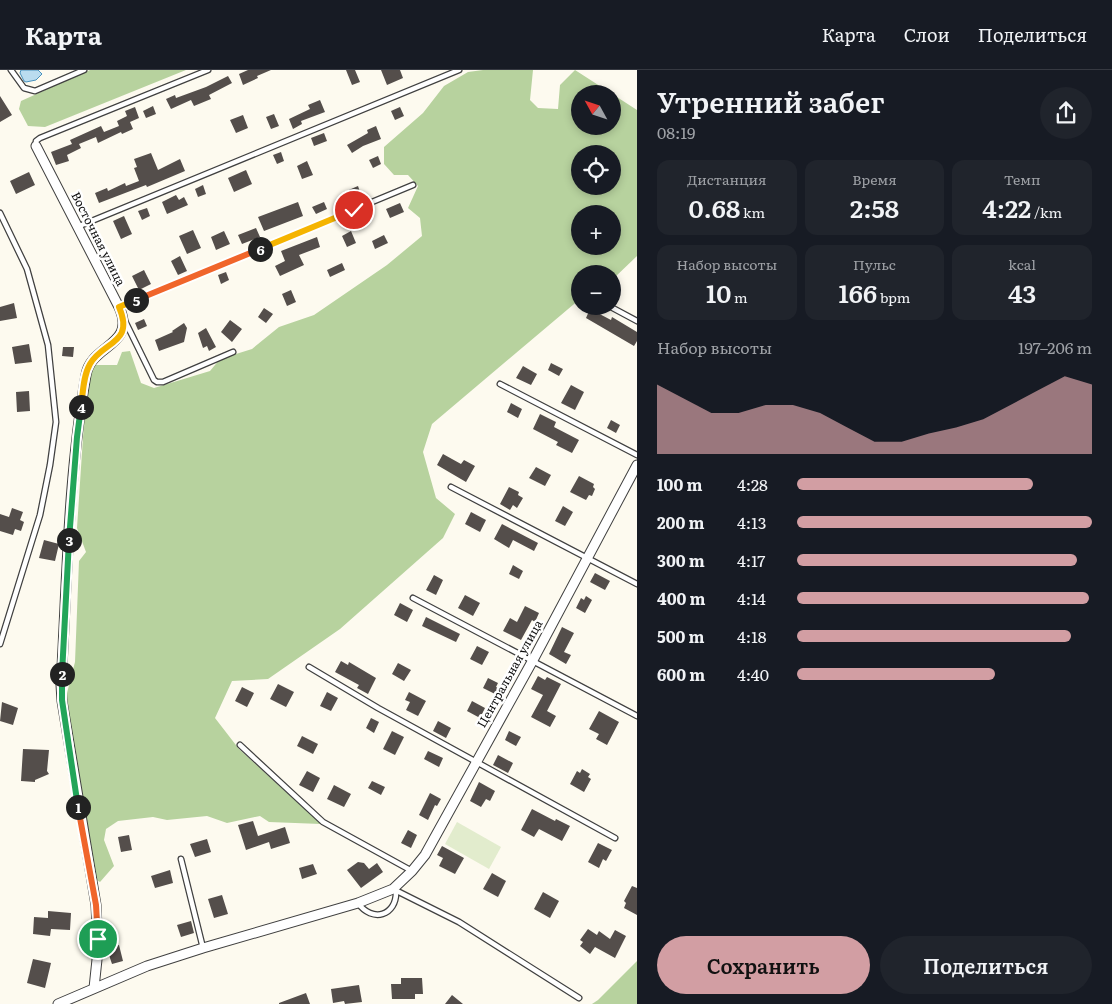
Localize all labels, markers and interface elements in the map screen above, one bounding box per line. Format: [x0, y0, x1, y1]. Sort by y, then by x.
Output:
text: Карта [25, 17, 102, 52]
text: Карта [822, 21, 876, 48]
text: Слои [904, 21, 950, 48]
text: Поделиться [978, 21, 1087, 48]
text: Утренний забег [657, 80, 885, 122]
north arrow [571, 85, 621, 135]
map controls [571, 85, 621, 315]
button: share [1040, 87, 1092, 139]
text: 08:19 [657, 120, 695, 144]
button: locate [571, 145, 621, 195]
text: Дистанция [687, 169, 767, 189]
text: Время [852, 169, 897, 189]
text: Темп [1004, 169, 1041, 189]
street label: Восточная улица [67, 188, 131, 289]
pin [333, 189, 375, 231]
text: 0.68 [689, 189, 740, 226]
text: 2:58 [850, 189, 899, 226]
text: 4:22 [982, 189, 1031, 226]
icon: check [340, 196, 368, 224]
text: km [740, 202, 765, 222]
text: /km [1031, 202, 1062, 222]
button: + [571, 205, 621, 255]
pin: 6 [248, 236, 272, 262]
text: 6 [256, 239, 265, 259]
text: Набор высоты [676, 254, 777, 274]
text: Пульс [853, 254, 896, 274]
text: kcal [1008, 254, 1036, 274]
button: − [571, 265, 621, 315]
text: 10 [706, 274, 731, 311]
text: 166 [839, 274, 877, 311]
text: 43 [1008, 274, 1036, 311]
text: m [731, 287, 748, 307]
text: bpm [877, 287, 910, 307]
pin: 5 [124, 288, 148, 312]
text: 5 [133, 290, 140, 310]
text: Набор высоты [657, 335, 772, 359]
text: 197–206 m [1018, 335, 1092, 359]
pin: 4 [68, 394, 94, 420]
text: 4 [77, 397, 86, 417]
text: 100 m [657, 472, 703, 496]
text: 4:28 [737, 472, 768, 496]
text: 200 m [657, 510, 704, 534]
text: 4:13 [737, 510, 766, 534]
pin: 3 [56, 528, 82, 552]
text: 3 [66, 530, 73, 550]
text: 300 m [657, 548, 705, 572]
text: 4:17 [737, 548, 765, 572]
text: 400 m [657, 586, 706, 610]
text: 4:14 [737, 586, 766, 610]
street label: Центральная улица [472, 616, 547, 731]
text: 500 m [657, 624, 705, 648]
text: 4:18 [737, 624, 766, 648]
pin: 2 [50, 662, 74, 686]
text: 600 m [657, 662, 705, 686]
text: 4:40 [737, 662, 769, 686]
text: 2 [59, 664, 66, 684]
pin: 1 [66, 794, 90, 820]
text: 1 [76, 797, 81, 817]
pin [77, 918, 119, 960]
icon: arrive [84, 925, 112, 953]
button: Сохранить [657, 936, 870, 994]
button: Поделиться [880, 936, 1092, 994]

